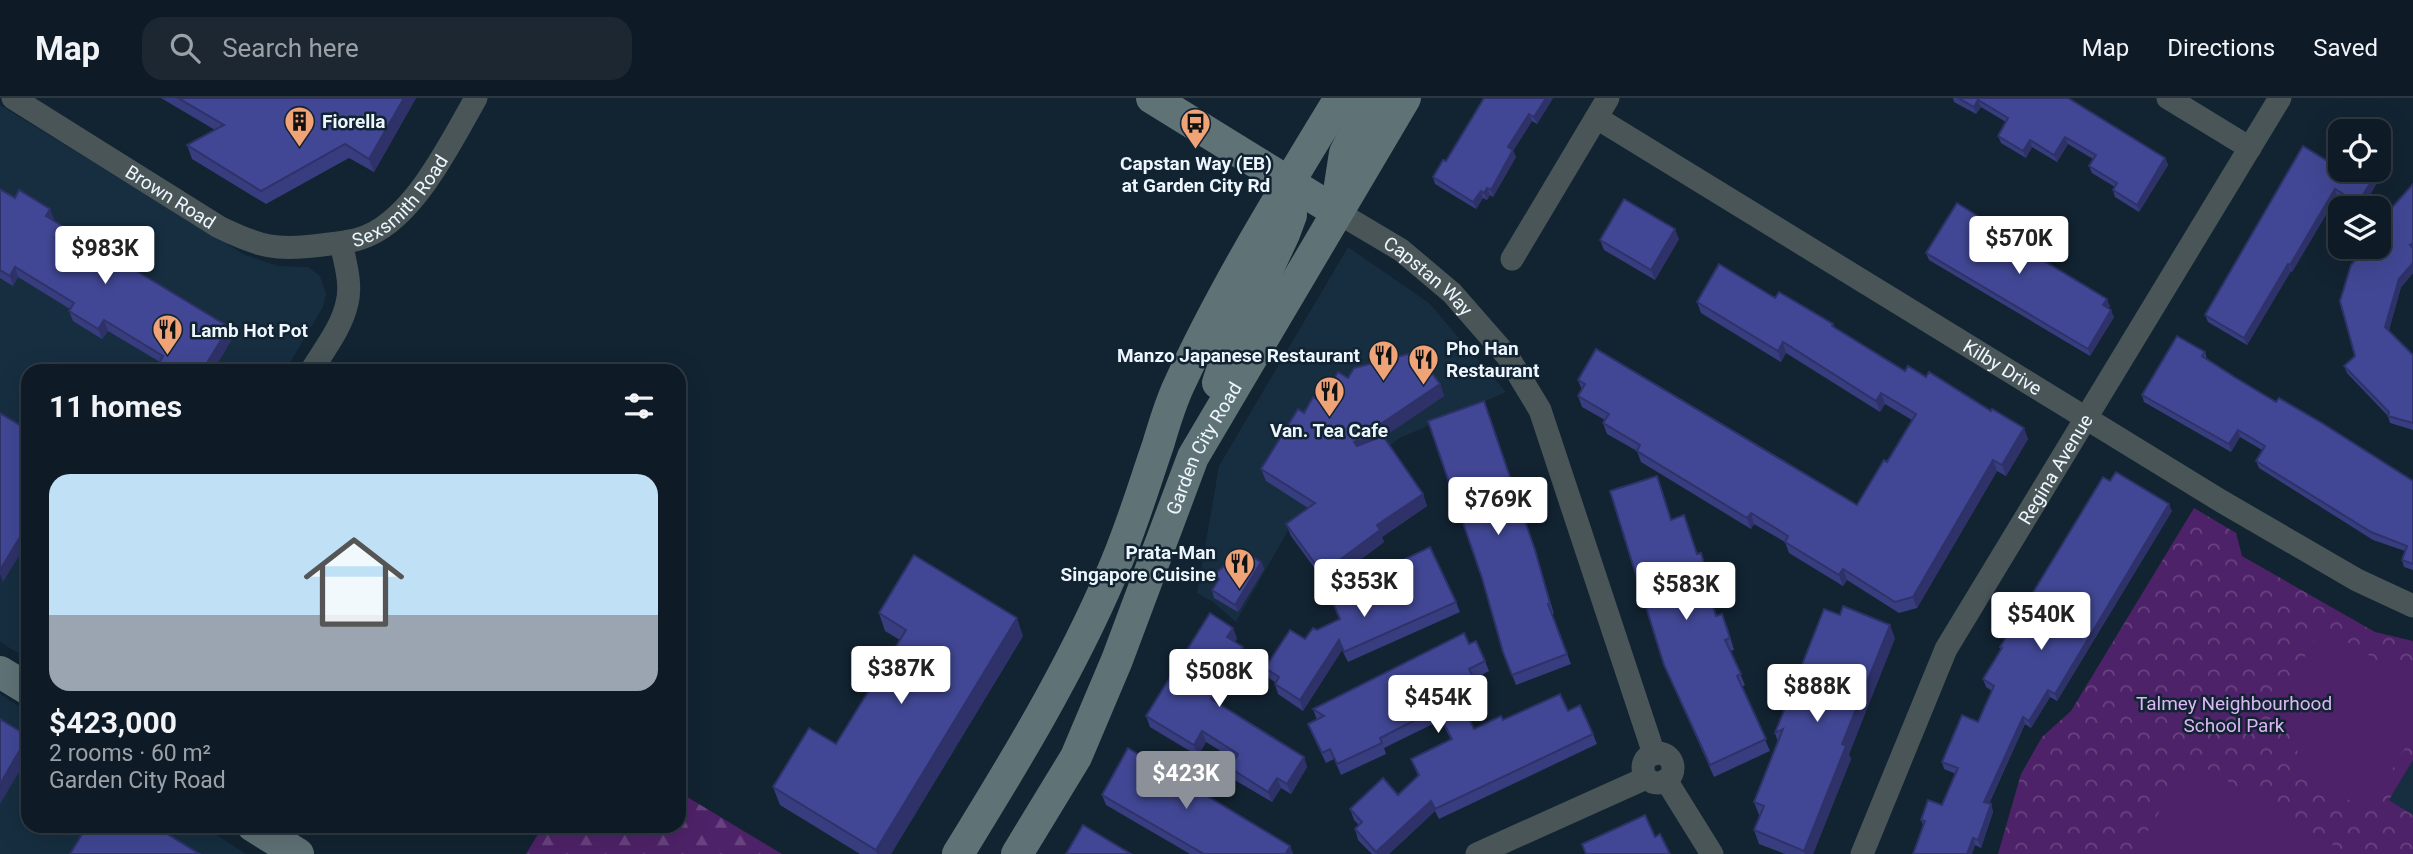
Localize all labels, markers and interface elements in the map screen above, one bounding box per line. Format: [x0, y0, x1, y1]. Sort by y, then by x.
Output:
search box [142, 17, 632, 80]
text: Map [35, 29, 100, 68]
icon: search [166, 29, 204, 67]
text: Search here [222, 33, 359, 63]
text: Map [2082, 34, 2129, 62]
text: Directions [2167, 34, 2275, 62]
text: Saved [2313, 34, 2378, 62]
building icon: Fiorella [282, 104, 316, 148]
bus stop icon: Capstan Way (EB) at Garden City Rd [1179, 107, 1213, 151]
place label: Fiorella [322, 110, 385, 133]
map controls [2328, 119, 2391, 259]
button: locate [2328, 119, 2391, 182]
street label: Sexsmith Road [349, 151, 453, 252]
place label: Capstan Way (EB) at Garden City Rd [1120, 152, 1272, 197]
street label: Brown Road [121, 160, 220, 234]
button: layers [2328, 196, 2391, 259]
pin: $570K [1970, 216, 2068, 276]
text: $570K [1985, 225, 2053, 252]
pin: $983K [56, 226, 154, 286]
street label: Capstan Way [1380, 231, 1478, 321]
text: $983K [71, 235, 139, 262]
restaurant icon: Lamb Hot Pot [151, 313, 185, 357]
place label: Lamb Hot Pot [191, 319, 308, 342]
street label: Kilby Drive [1959, 335, 2046, 400]
place label: Pho Han Restaurant [1446, 337, 1540, 382]
restaurant icon: Manzo Japanese Restaurant [1366, 338, 1400, 382]
restaurant icon: Pho Han Restaurant [1406, 342, 1440, 386]
place label: Manzo Japanese Restaurant [1117, 344, 1361, 367]
restaurant icon: Van. Tea Cafe [1312, 374, 1346, 418]
street label: Garden City Road [1161, 378, 1247, 518]
icon: filters [620, 387, 658, 425]
text: 11 homes [49, 389, 182, 424]
street label: Regina Avenue [2013, 410, 2098, 529]
place label: Van. Tea Cafe [1270, 419, 1388, 442]
pin: $769K [1449, 478, 1547, 537]
text: $769K [1464, 486, 1532, 513]
icon: home [291, 519, 417, 645]
place label: Prata-Man Singapore Cuisine [1061, 541, 1216, 586]
restaurant icon: Prata-Man Singapore Cuisine [1222, 546, 1256, 590]
pin: $353K [1315, 560, 1413, 619]
pin: $583K [1637, 562, 1735, 622]
text: $353K [1330, 568, 1398, 595]
text: $583K [1652, 571, 1720, 598]
pin: $540K [1992, 592, 2090, 652]
text: $540K [2007, 601, 2075, 628]
pin: $387K [852, 646, 950, 706]
pin: $508K [1170, 650, 1268, 709]
text: $387K [867, 655, 935, 682]
text: $508K [1185, 658, 1253, 685]
pin: $888K [1768, 664, 1866, 724]
text: $888K [1783, 673, 1851, 700]
pin: $454K [1389, 676, 1487, 735]
text: $454K [1404, 684, 1472, 711]
park label: Talmey Neighbourhood School Park [2136, 692, 2332, 737]
text: $423,000 [49, 705, 177, 740]
text: 2 rooms · 60 m² [49, 740, 211, 767]
pin: $423K [1137, 752, 1235, 811]
text: $423K [1152, 760, 1220, 787]
text: Garden City Road [49, 767, 226, 794]

